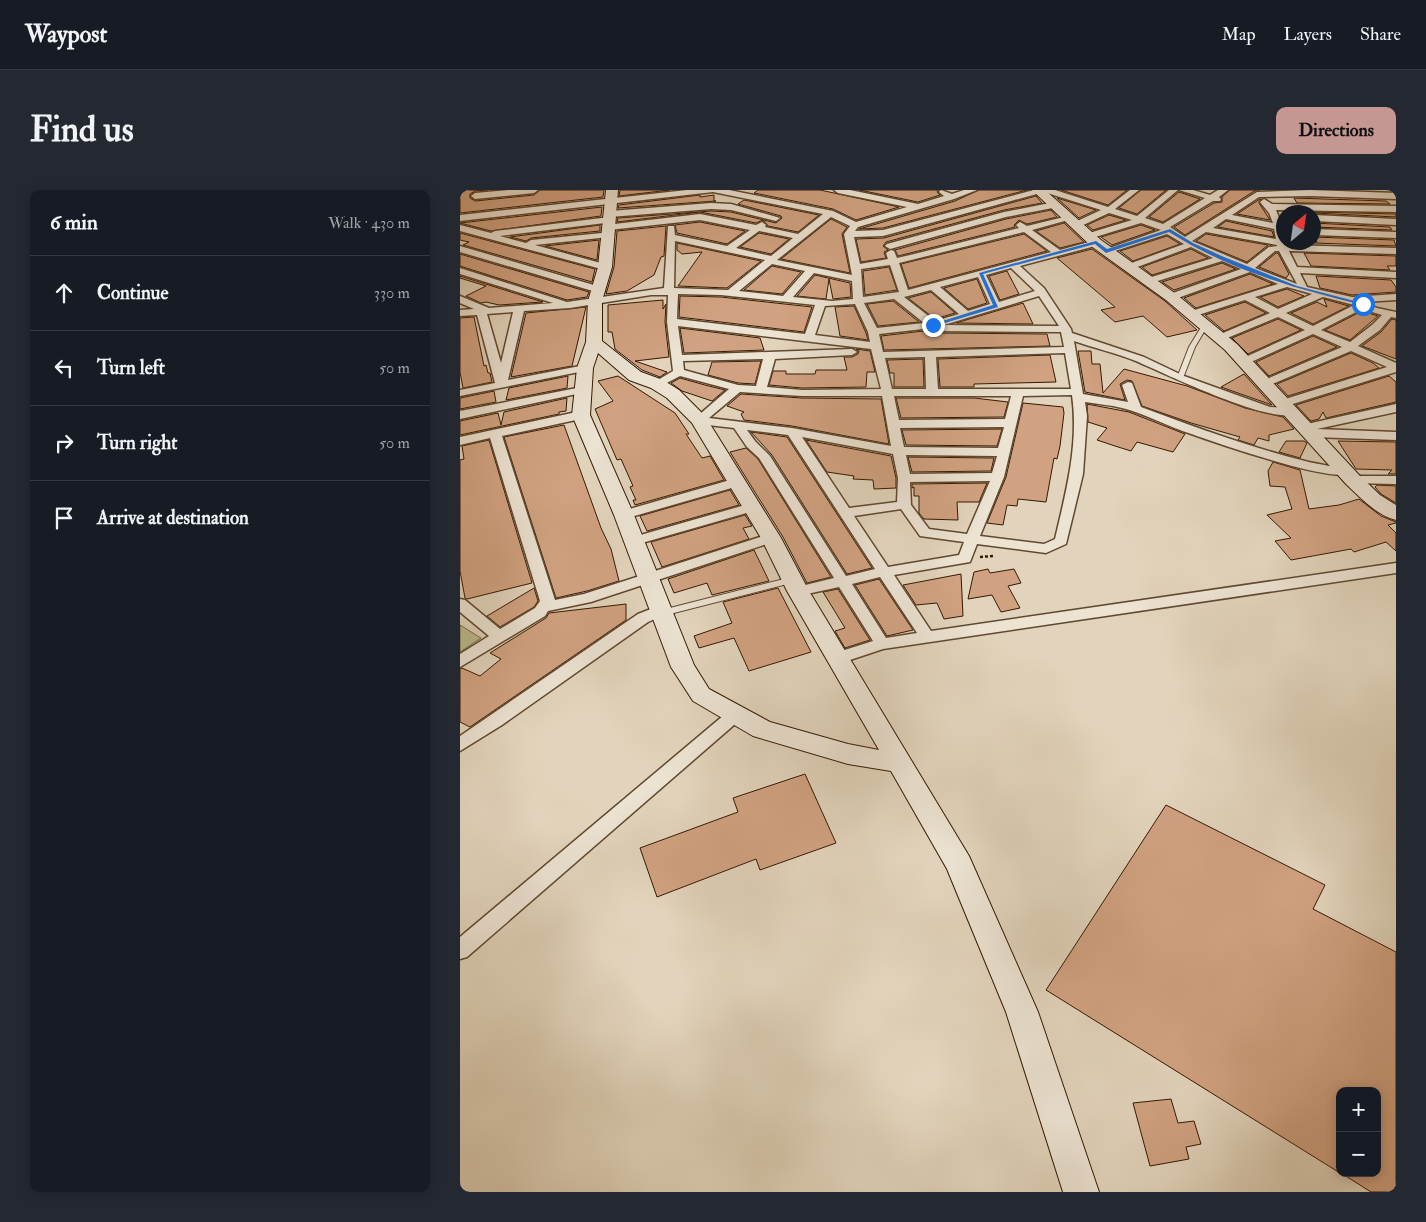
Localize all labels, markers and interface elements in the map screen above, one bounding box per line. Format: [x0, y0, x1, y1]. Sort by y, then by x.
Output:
text: Waypost [25, 19, 107, 50]
text: Map [1222, 23, 1256, 46]
text: Layers [1284, 23, 1332, 46]
text: Share [1360, 23, 1401, 46]
button: Directions [1276, 107, 1396, 154]
text: Find us [30, 108, 134, 152]
north arrow [1276, 205, 1321, 250]
text: 6 min [50, 209, 98, 236]
text: Walk · 430 m [328, 213, 410, 233]
icon: ahead [50, 279, 78, 307]
text: Continue [97, 281, 168, 305]
text: 330 m [374, 283, 410, 303]
route start [1352, 293, 1375, 316]
route end [922, 314, 945, 337]
icon: left [50, 354, 78, 382]
text: Turn left [97, 356, 165, 380]
text: 50 m [379, 358, 410, 378]
icon: right [50, 429, 78, 457]
text: Turn right [97, 431, 177, 455]
text: 50 m [379, 433, 410, 453]
icon: arrive [50, 504, 78, 532]
text: Arrive at destination [97, 506, 249, 530]
map controls [1336, 1087, 1381, 1177]
button: + [1336, 1087, 1381, 1132]
button: − [1336, 1132, 1381, 1177]

